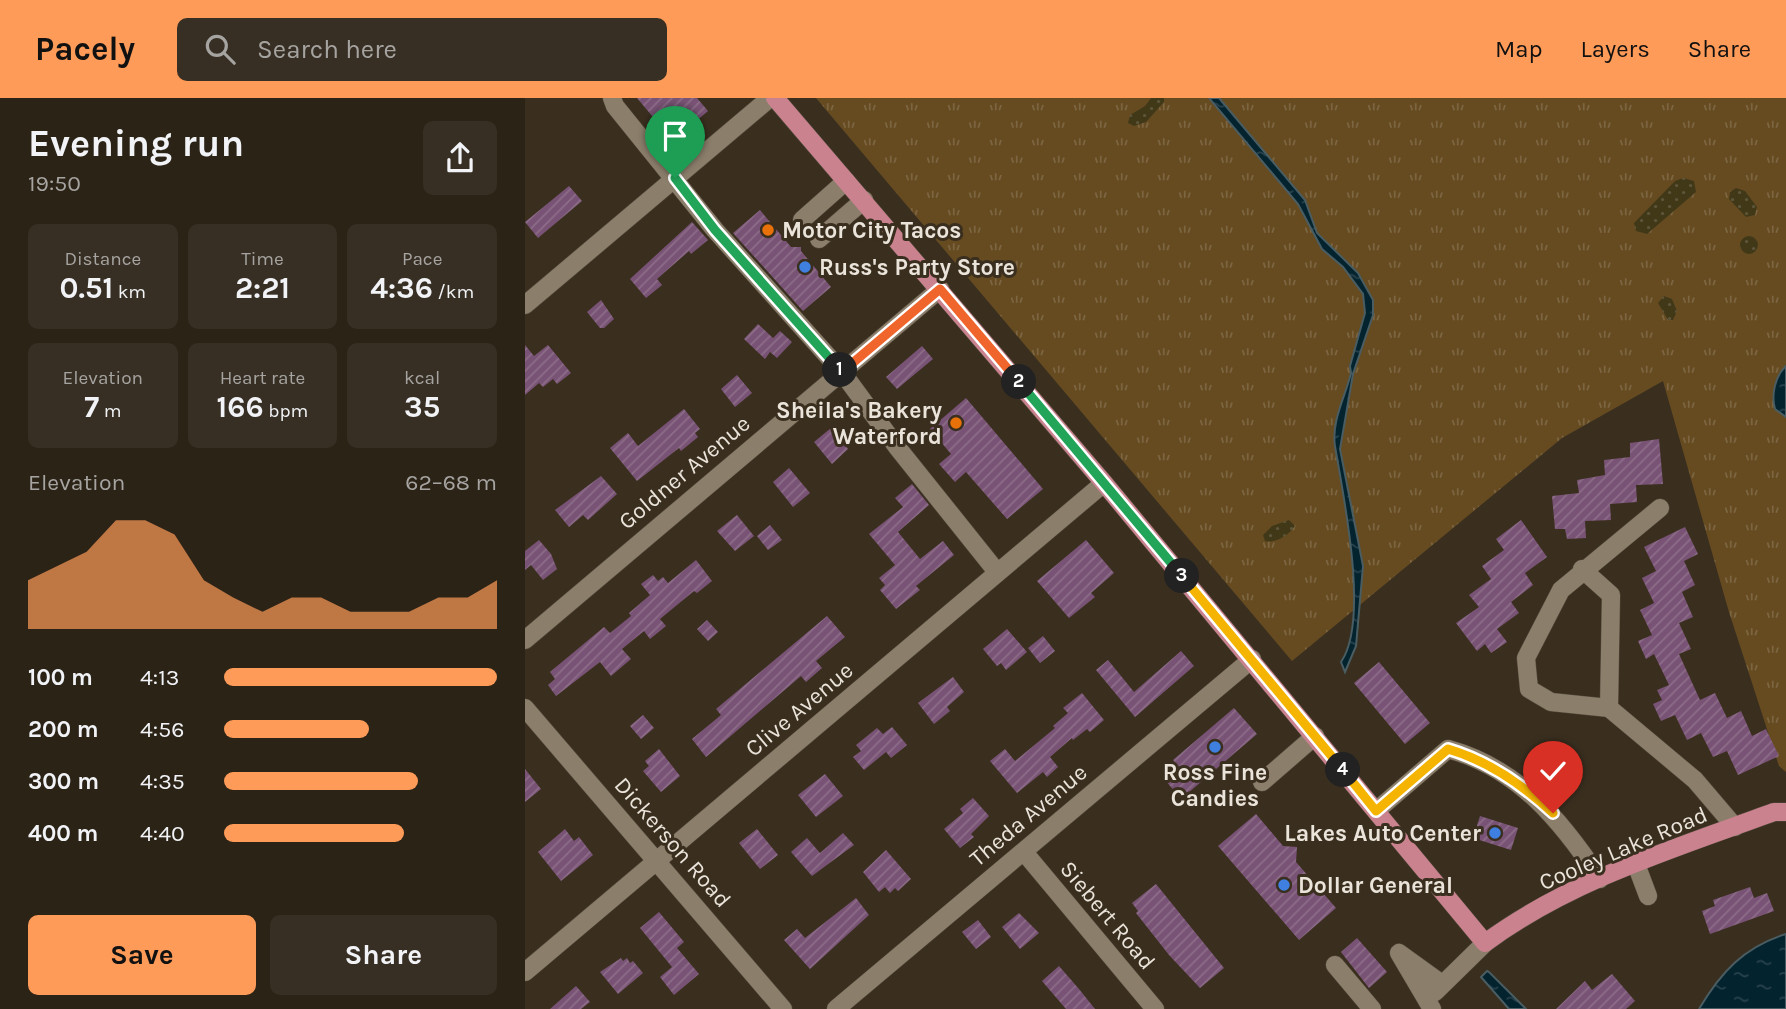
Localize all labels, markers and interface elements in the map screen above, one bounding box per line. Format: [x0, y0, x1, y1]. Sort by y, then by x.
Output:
search box [177, 18, 667, 81]
text: Pacely [35, 30, 135, 68]
icon: search [201, 30, 239, 68]
text: Search here [257, 34, 397, 65]
text: Map [1495, 35, 1543, 63]
text: Layers [1581, 35, 1650, 63]
text: Share [1688, 35, 1751, 63]
pin [645, 106, 705, 178]
icon: arrive [656, 117, 694, 155]
text: Evening run [28, 121, 244, 166]
button: share [423, 121, 497, 195]
text: 19:50 [28, 170, 81, 197]
place label: Motor City Tacos [782, 217, 961, 244]
marker: Motor City Tacos [760, 222, 776, 238]
text: Distance [64, 248, 141, 270]
text: Time [241, 248, 284, 270]
text: Pace [402, 248, 442, 270]
place label: Russ's Party Store [819, 254, 1015, 281]
marker: Russ's Party Store [797, 259, 813, 275]
text: 0.51 [60, 270, 113, 306]
text: 2:21 [235, 270, 290, 306]
text: 4:36 [370, 270, 433, 306]
text: km [113, 281, 146, 303]
text: /km [433, 281, 474, 303]
pin: 1 [823, 352, 857, 388]
text: 1 [836, 358, 843, 380]
pin: 2 [1001, 364, 1037, 400]
text: Elevation [63, 367, 143, 389]
text: Heart rate [220, 367, 305, 389]
text: kcal [404, 367, 440, 389]
text: 2 [1013, 370, 1024, 392]
text: 7 [84, 389, 99, 425]
text: 166 [217, 389, 264, 425]
text: 35 [404, 389, 440, 425]
place label: Sheila's Bakery Waterford [776, 397, 942, 450]
text: m [99, 400, 121, 422]
text: bpm [264, 400, 308, 422]
street label: Goldner Avenue [613, 410, 755, 535]
marker: Sheila's Bakery Waterford [948, 415, 964, 431]
text: Elevation [28, 469, 125, 496]
text: 62–68 m [405, 469, 497, 496]
pin: 3 [1165, 559, 1199, 594]
text: 3 [1176, 564, 1187, 586]
street label: Clive Avenue [740, 657, 859, 762]
text: 100 m [28, 664, 93, 691]
text: 4:13 [140, 664, 179, 691]
text: 200 m [28, 716, 99, 743]
text: 4:56 [140, 716, 184, 743]
marker: Ross Fine Candies [1207, 739, 1223, 755]
pin [1523, 741, 1583, 813]
pin: 4 [1325, 752, 1361, 788]
icon: check [1534, 752, 1572, 790]
text: 4 [1337, 758, 1348, 780]
street label: Theda Avenue [964, 759, 1092, 872]
place label: Ross Fine Candies [1163, 759, 1267, 812]
text: 300 m [28, 768, 99, 795]
text: 4:35 [140, 768, 185, 795]
street label: Dickerson Road [609, 772, 737, 913]
street label: Cooley Lake Road [1535, 801, 1711, 896]
text: 400 m [28, 820, 98, 847]
text: 4:40 [140, 820, 185, 847]
place label: Lakes Auto Center [1284, 820, 1481, 847]
marker: Lakes Auto Center [1487, 825, 1503, 841]
street label: Siebert Road [1054, 856, 1161, 975]
place label: Dollar General [1298, 872, 1453, 899]
marker: Dollar General [1276, 877, 1292, 893]
button: Save [28, 915, 256, 995]
button: Share [270, 915, 497, 995]

